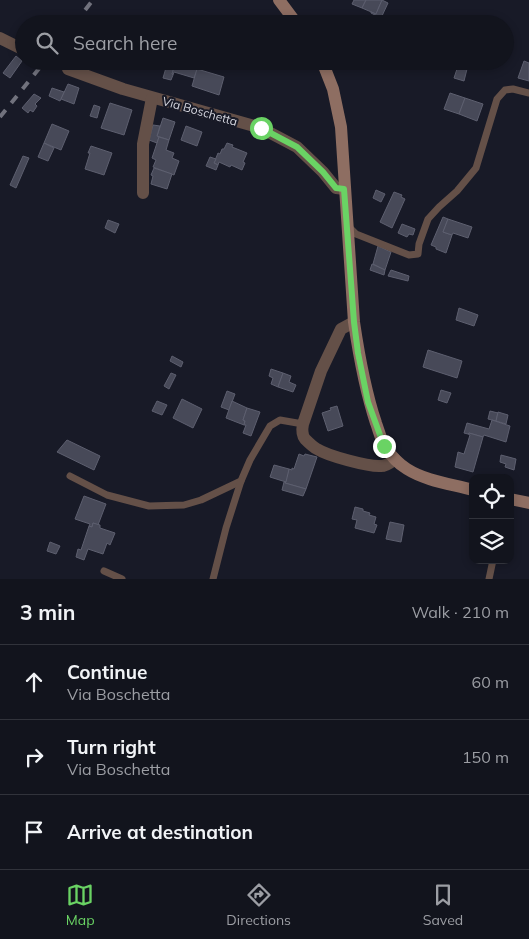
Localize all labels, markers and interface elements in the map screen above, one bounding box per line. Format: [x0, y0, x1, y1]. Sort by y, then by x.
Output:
search box [15, 15, 514, 70]
icon: search [33, 29, 61, 57]
text: Search here [73, 31, 177, 55]
street label: Via Boschetta [161, 93, 239, 129]
route start [250, 117, 273, 140]
route end [373, 435, 396, 458]
map controls [469, 474, 514, 564]
button: locate [469, 474, 514, 519]
button: layers [469, 519, 514, 564]
text: 3 min [20, 599, 75, 625]
text: Walk · 210 m [411, 602, 509, 622]
text: Continue [67, 660, 147, 684]
icon: ahead [20, 668, 48, 696]
text: 60 m [472, 672, 509, 692]
text: Via Boschetta [67, 684, 170, 704]
text: Turn right [67, 735, 156, 759]
icon: right [20, 743, 48, 771]
text: 150 m [462, 747, 509, 767]
text: Via Boschetta [67, 759, 170, 779]
icon: arrive [20, 818, 48, 846]
text: Arrive at destination [67, 820, 253, 844]
tab: Map [66, 881, 95, 929]
tab: Directions [226, 881, 291, 929]
tab: Saved [423, 881, 463, 929]

